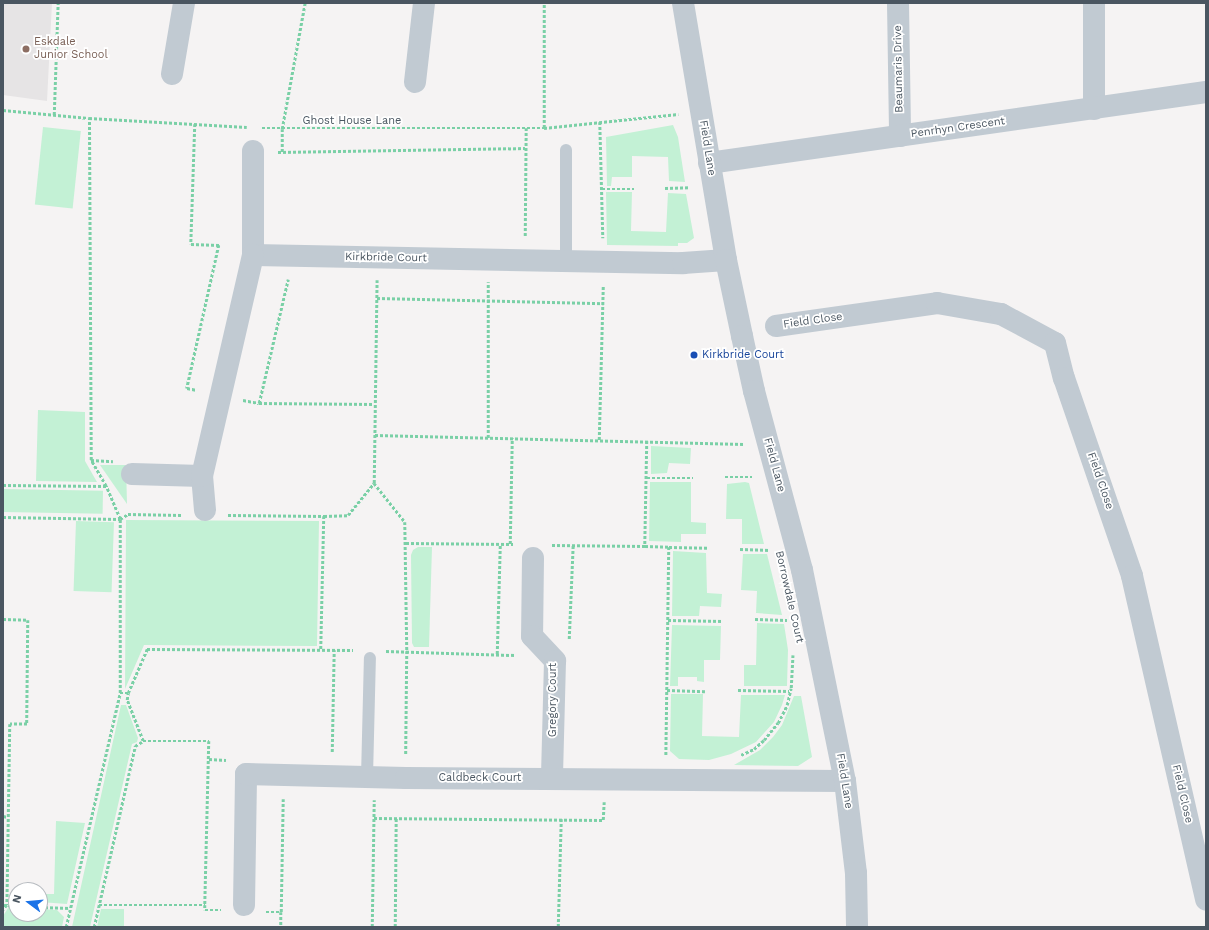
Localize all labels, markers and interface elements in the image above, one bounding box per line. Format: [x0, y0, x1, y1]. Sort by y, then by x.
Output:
street label: Beaumaris Drive [892, 25, 906, 113]
place label: Eskdale Junior School [34, 36, 108, 62]
marker: Eskdale Junior School [21, 44, 31, 54]
street label: Ghost House Lane [303, 114, 401, 128]
street label: Penrhyn Crescent [910, 115, 1006, 141]
street label: Field Lane [696, 119, 718, 177]
street label: Kirkbride Court [345, 251, 427, 265]
street label: Field Close [783, 310, 843, 332]
place label: Kirkbride Court [702, 348, 784, 362]
marker: Kirkbride Court [689, 350, 699, 360]
street label: Field Lane [760, 436, 788, 494]
street label: Field Close [1084, 451, 1116, 511]
street label: Borrowdale Court [772, 550, 806, 644]
street label: Gregory Court [546, 663, 560, 737]
street label: Field Lane [833, 752, 855, 810]
street label: Field Close [1169, 763, 1195, 825]
street label: Caldbeck Court [438, 771, 522, 785]
north arrow [8, 882, 48, 922]
text: N [10, 893, 24, 905]

